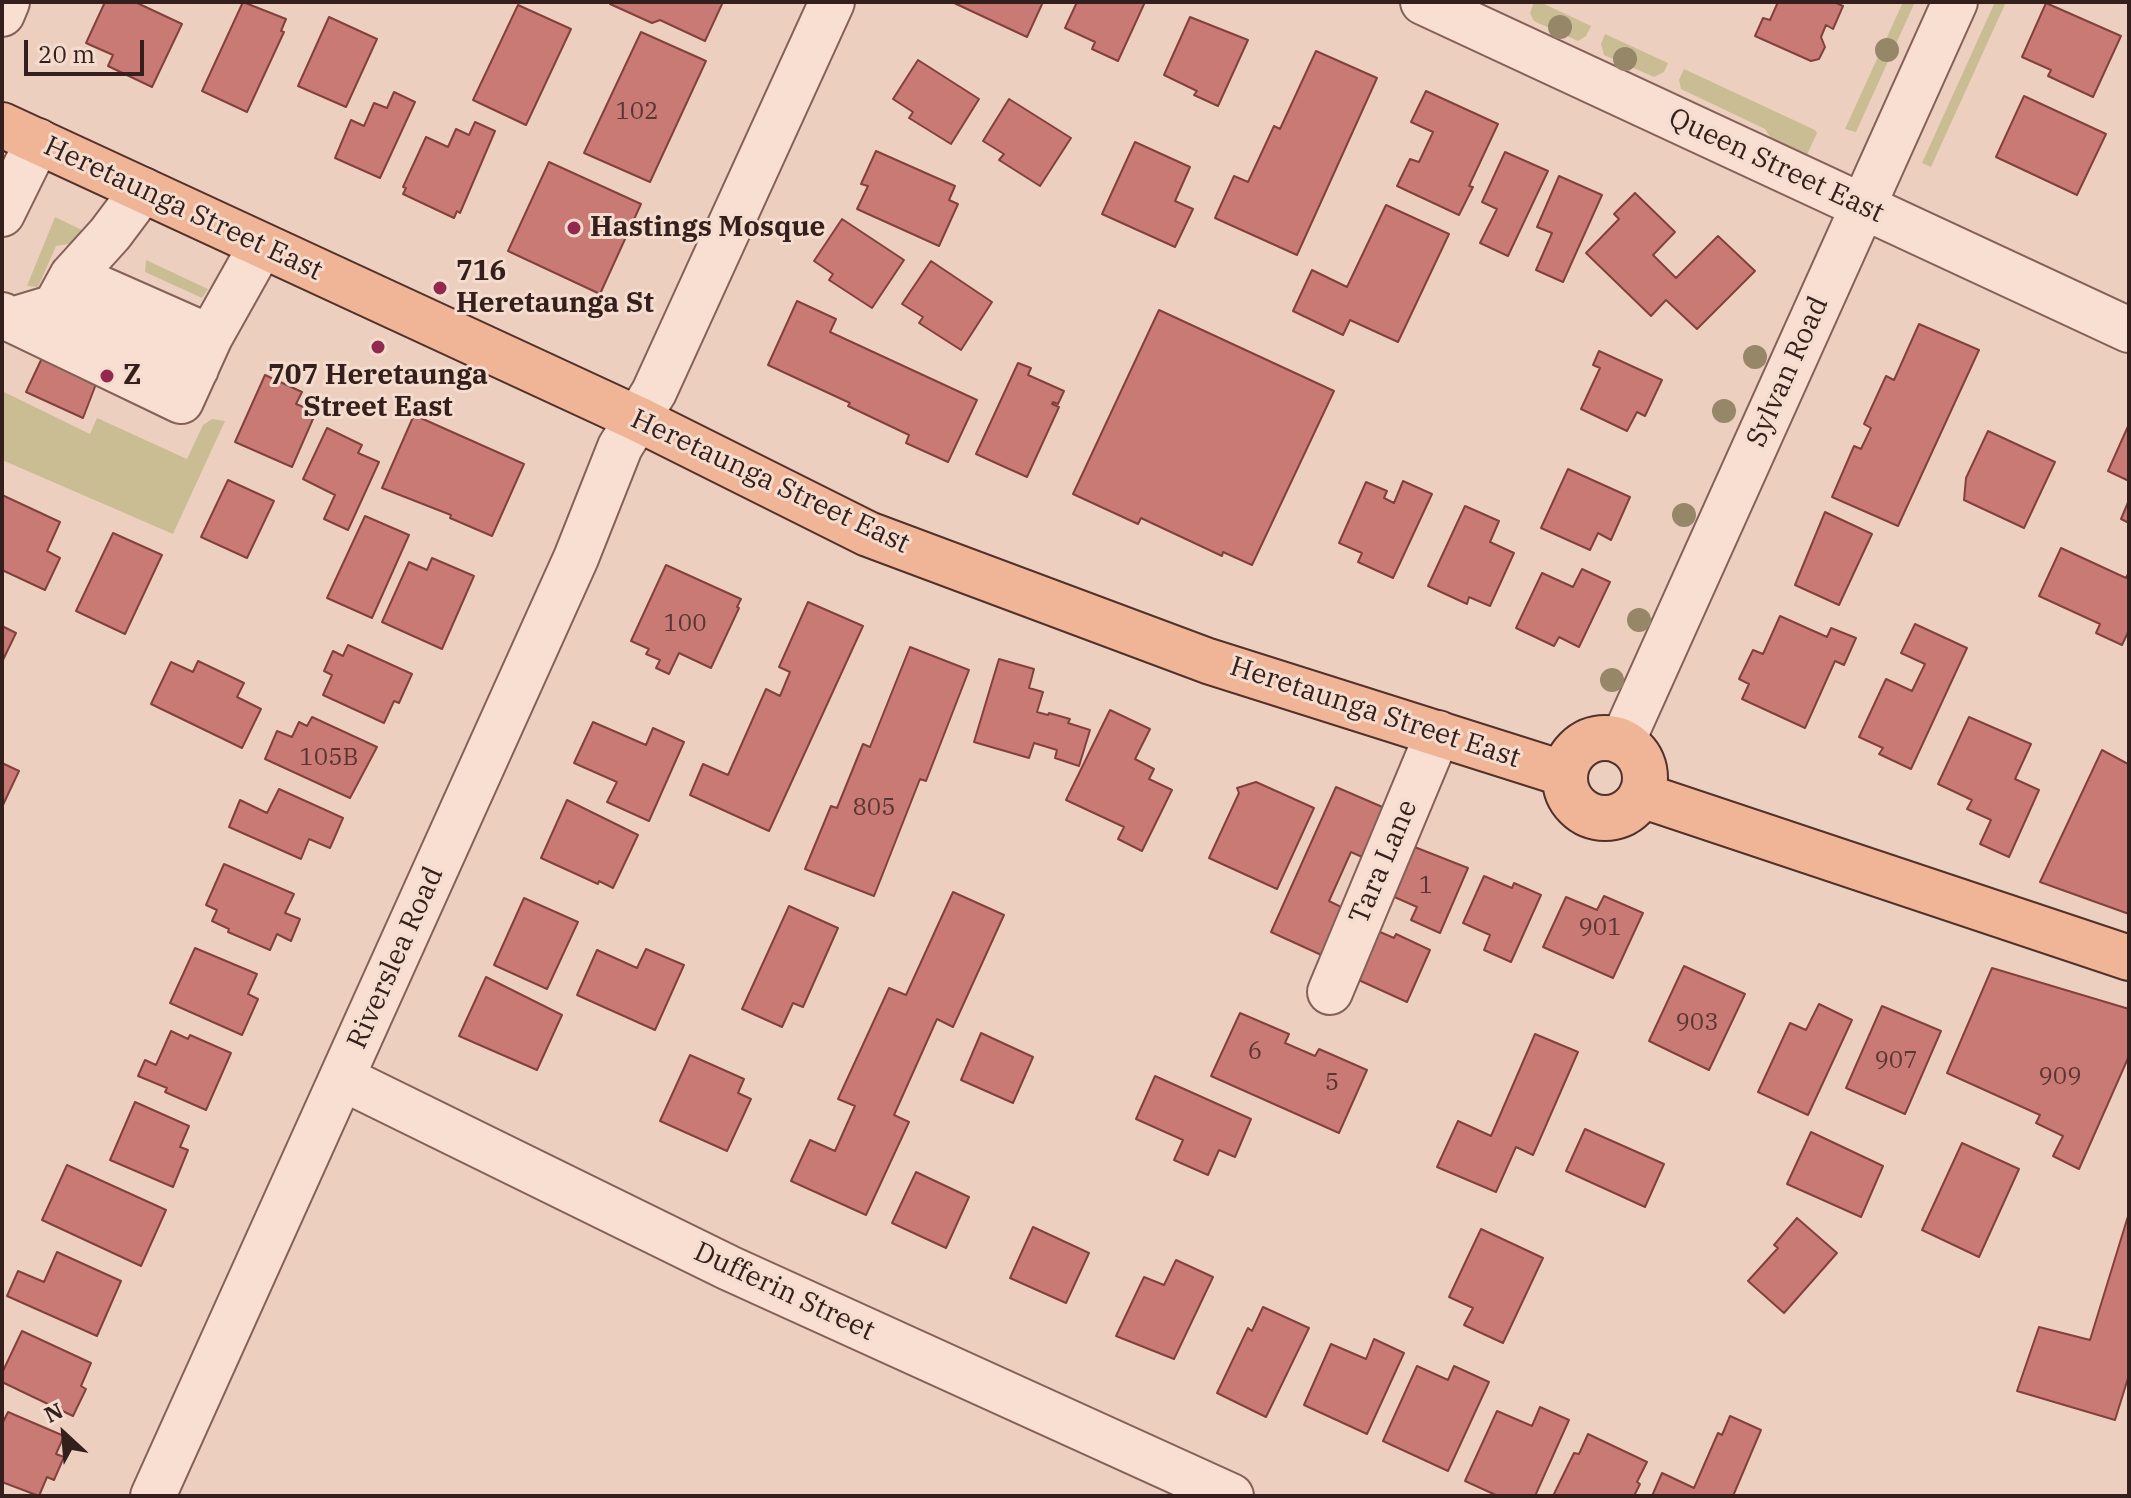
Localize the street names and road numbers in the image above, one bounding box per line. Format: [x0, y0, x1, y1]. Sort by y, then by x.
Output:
street label: Queen Street East [1663, 101, 1889, 231]
street label: Heretaunga Street East [38, 130, 328, 288]
street label: Sylvan Road [1740, 292, 1836, 452]
street label: Heretaunga Street East [625, 403, 915, 561]
street label: Heretaunga Street East [1226, 650, 1524, 776]
street label: Tara Lane [1343, 795, 1425, 929]
street label: Riverslea Road [341, 862, 451, 1054]
street label: Dufferin Street [688, 1235, 880, 1349]

